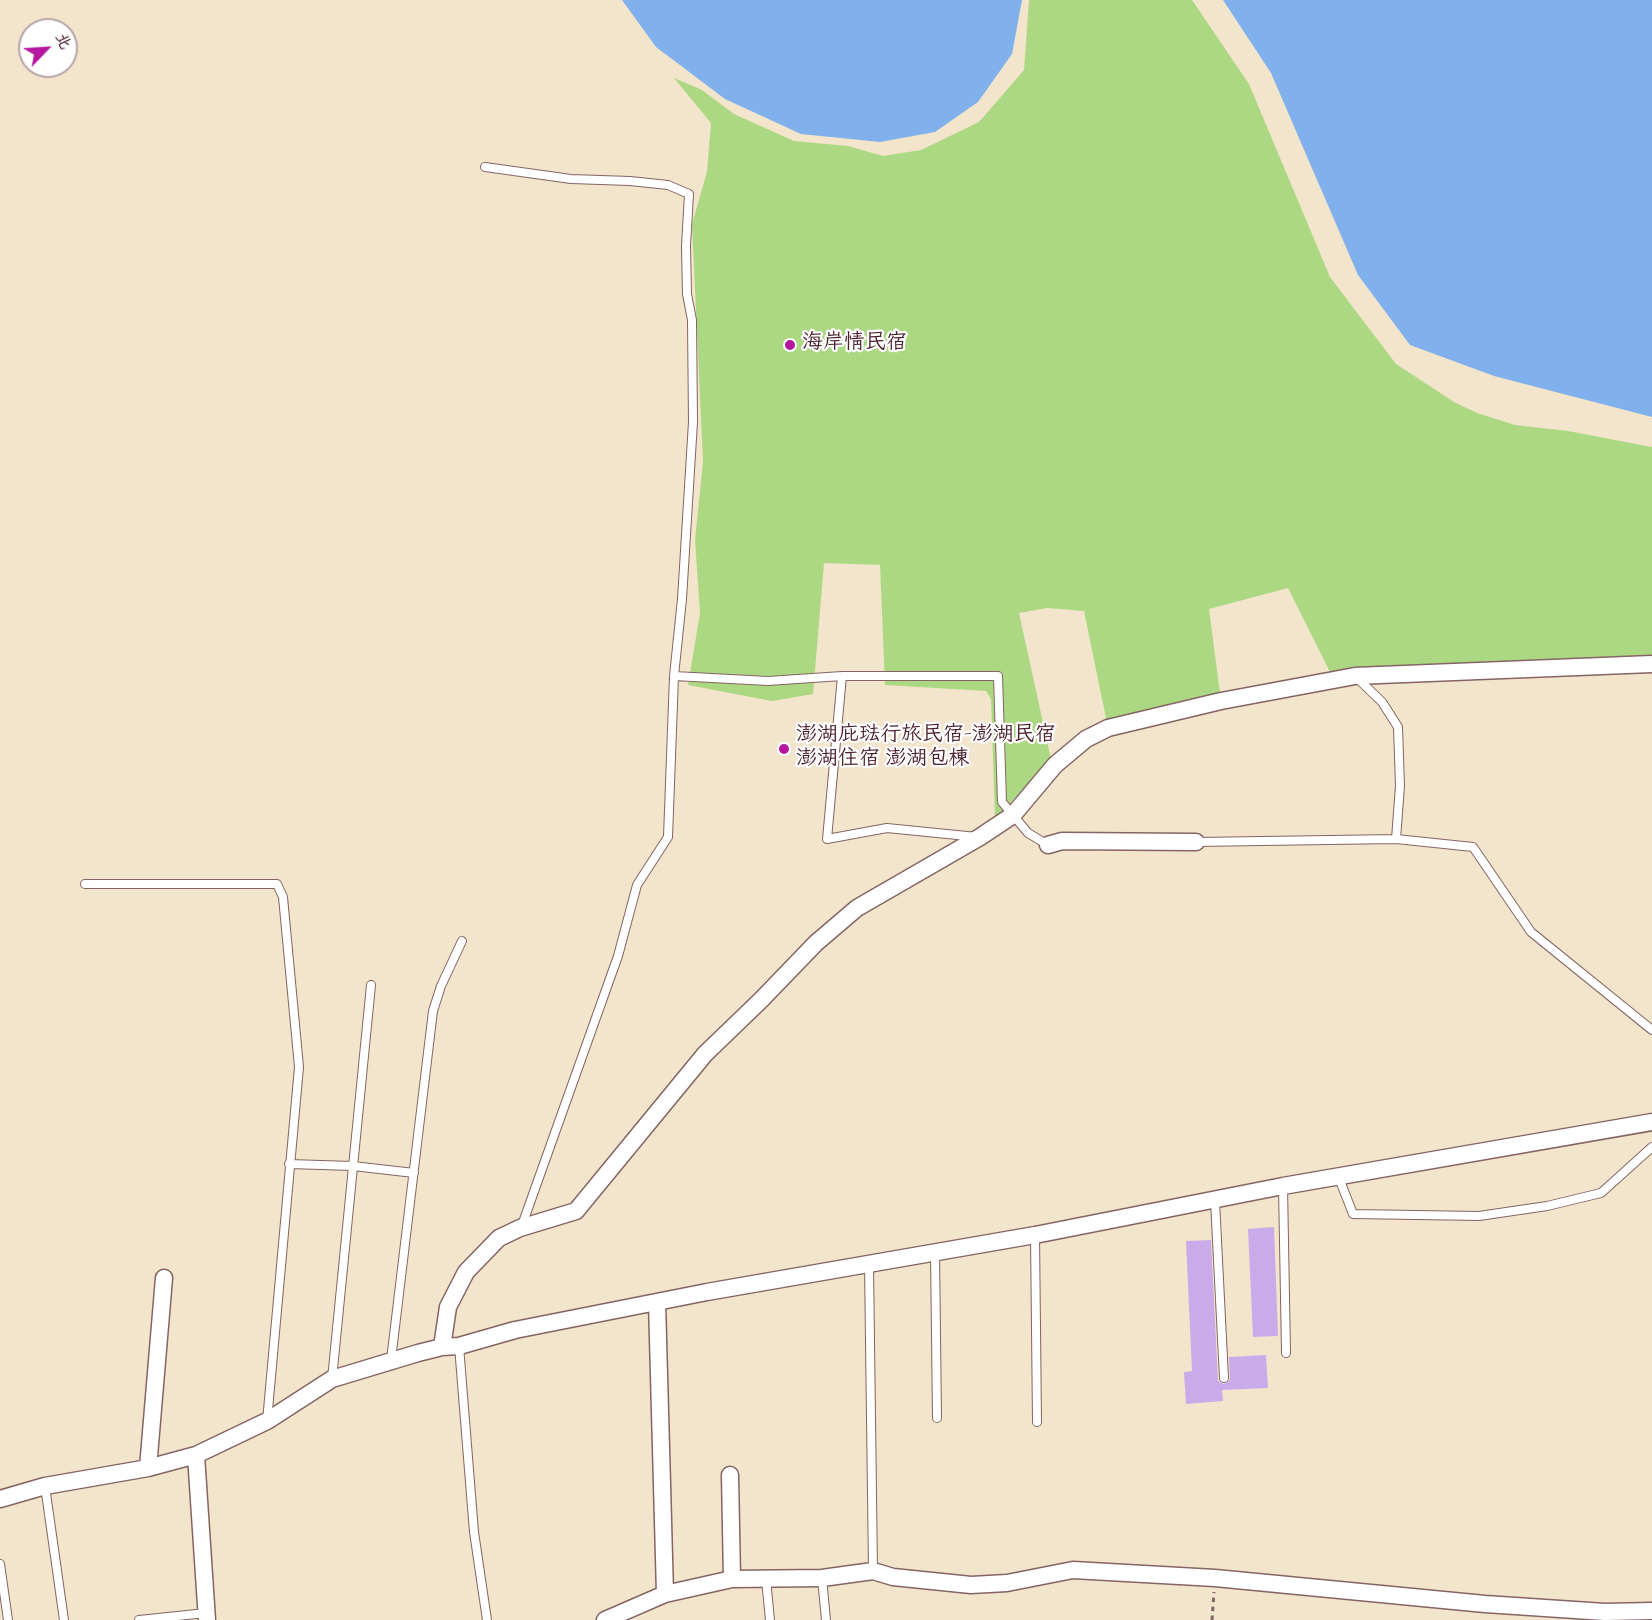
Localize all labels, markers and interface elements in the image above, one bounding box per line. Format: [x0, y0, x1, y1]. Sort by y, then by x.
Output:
north arrow [18, 18, 78, 78]
text: 北 [48, 29, 77, 54]
place label: 海岸情民宿 [802, 332, 907, 358]
marker: 海岸情民宿 [783, 338, 797, 352]
place label: 澎湖庇琺行旅民宿-澎湖民宿 澎湖住宿 澎湖包棟 [796, 724, 1056, 774]
marker: 澎湖庇琺行旅民宿-澎湖民宿 澎湖住宿 澎湖包棟 [777, 742, 791, 756]

